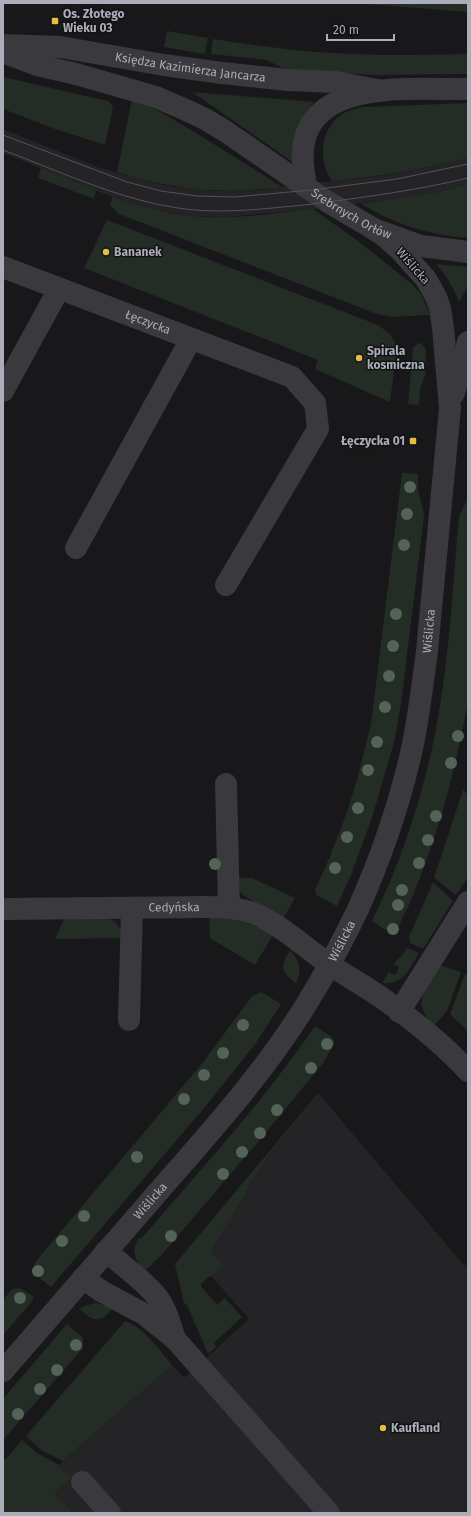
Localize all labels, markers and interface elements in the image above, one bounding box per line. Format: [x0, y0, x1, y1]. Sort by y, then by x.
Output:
place label: Os. Złotego Wieku 03 [63, 7, 125, 35]
marker: Os. Złotego Wieku 03 [50, 16, 60, 26]
scale bar [327, 16, 394, 42]
text: 20 m [333, 23, 359, 37]
street label: Księdza Kazimierza Jancarza [114, 50, 266, 85]
street label: Srebrnych Orłów [308, 186, 394, 242]
place label: Bananek [114, 245, 162, 259]
street label: Wiślicka [393, 245, 433, 287]
marker: Bananek [101, 247, 111, 257]
street label: Łęczycka [123, 307, 173, 337]
place label: Spirala kosmiczna [367, 344, 425, 372]
marker: Spirala kosmiczna [354, 353, 364, 363]
place label: Łęczycka 01 [341, 434, 405, 448]
marker: Łęczycka 01 [408, 436, 418, 446]
street label: Wiślicka [420, 609, 438, 654]
street label: Cedyńska [148, 900, 200, 915]
street label: Wiślicka [326, 918, 358, 964]
street label: Wiślicka [131, 1180, 170, 1222]
place label: Kaufland [391, 1421, 440, 1435]
marker: Kaufland [378, 1423, 388, 1433]

